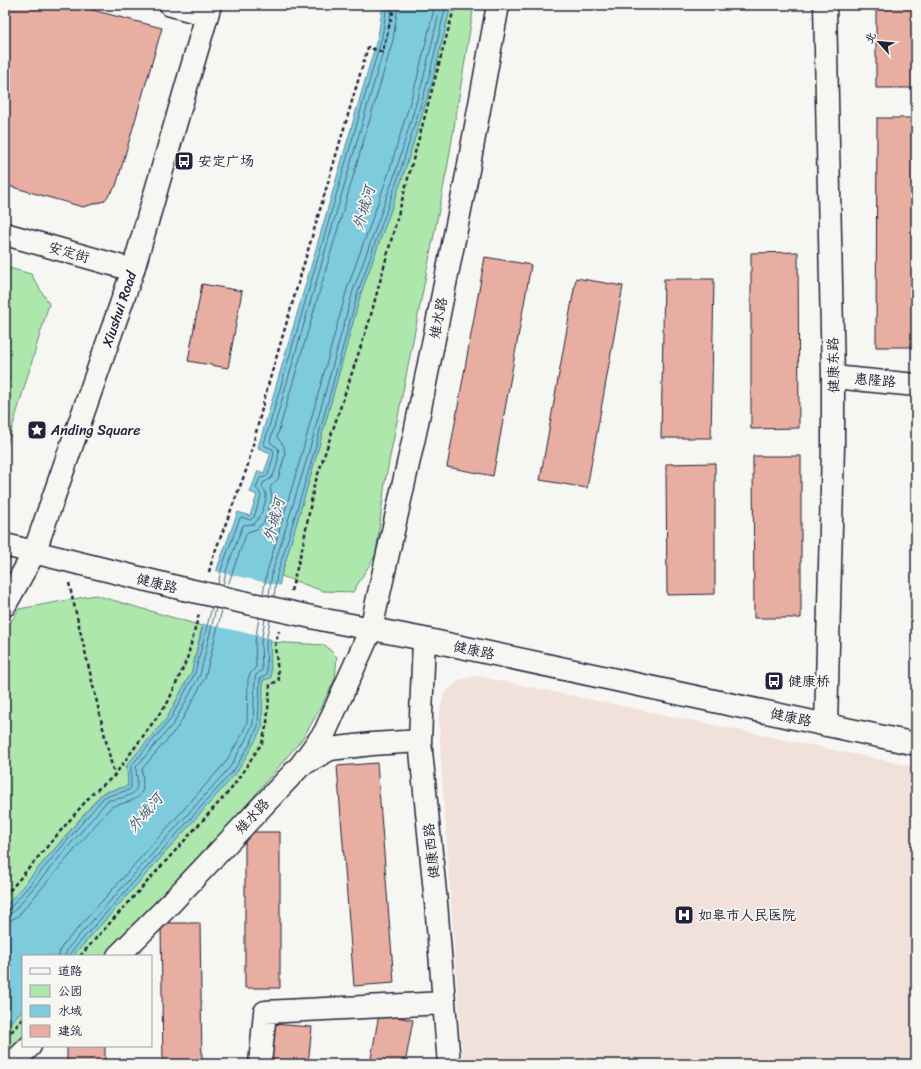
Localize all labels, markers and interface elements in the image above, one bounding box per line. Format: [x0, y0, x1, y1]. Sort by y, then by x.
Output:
north arrow [859, 22, 899, 62]
text: 北 [860, 28, 881, 47]
place label: 安定广场 [198, 149, 254, 174]
bus stop icon: 安定广场 [173, 150, 195, 172]
water label: 外城河 [345, 180, 384, 233]
street label: 安定街 [45, 235, 92, 270]
street label: Xiushui Road [95, 266, 145, 351]
street label: 雉水路 [422, 295, 455, 341]
street label: 健康东路 [821, 337, 846, 393]
street label: 惠隆路 [853, 366, 897, 395]
place label: Anding Square [50, 418, 140, 443]
place icon: Anding Square [26, 419, 48, 441]
water label: 外城河 [256, 492, 293, 545]
street label: 健康路 [133, 566, 180, 601]
street label: 健康路 [451, 634, 497, 667]
place label: 健康桥 [788, 669, 830, 694]
bus stop icon: 健康桥 [763, 670, 785, 692]
street label: 健康路 [768, 701, 814, 734]
water label: 外城河 [120, 785, 172, 839]
street label: 雉水路 [229, 792, 276, 840]
street label: 健康西路 [416, 822, 447, 880]
place label: 如皋市人民医院 [698, 903, 796, 928]
hospital icon: 如皋市人民医院 [673, 904, 695, 926]
legend [22, 955, 152, 1047]
text: 道路 [58, 960, 82, 982]
text: 公园 [58, 980, 82, 1002]
text: 水域 [58, 1000, 82, 1022]
text: 建筑 [58, 1020, 82, 1042]

